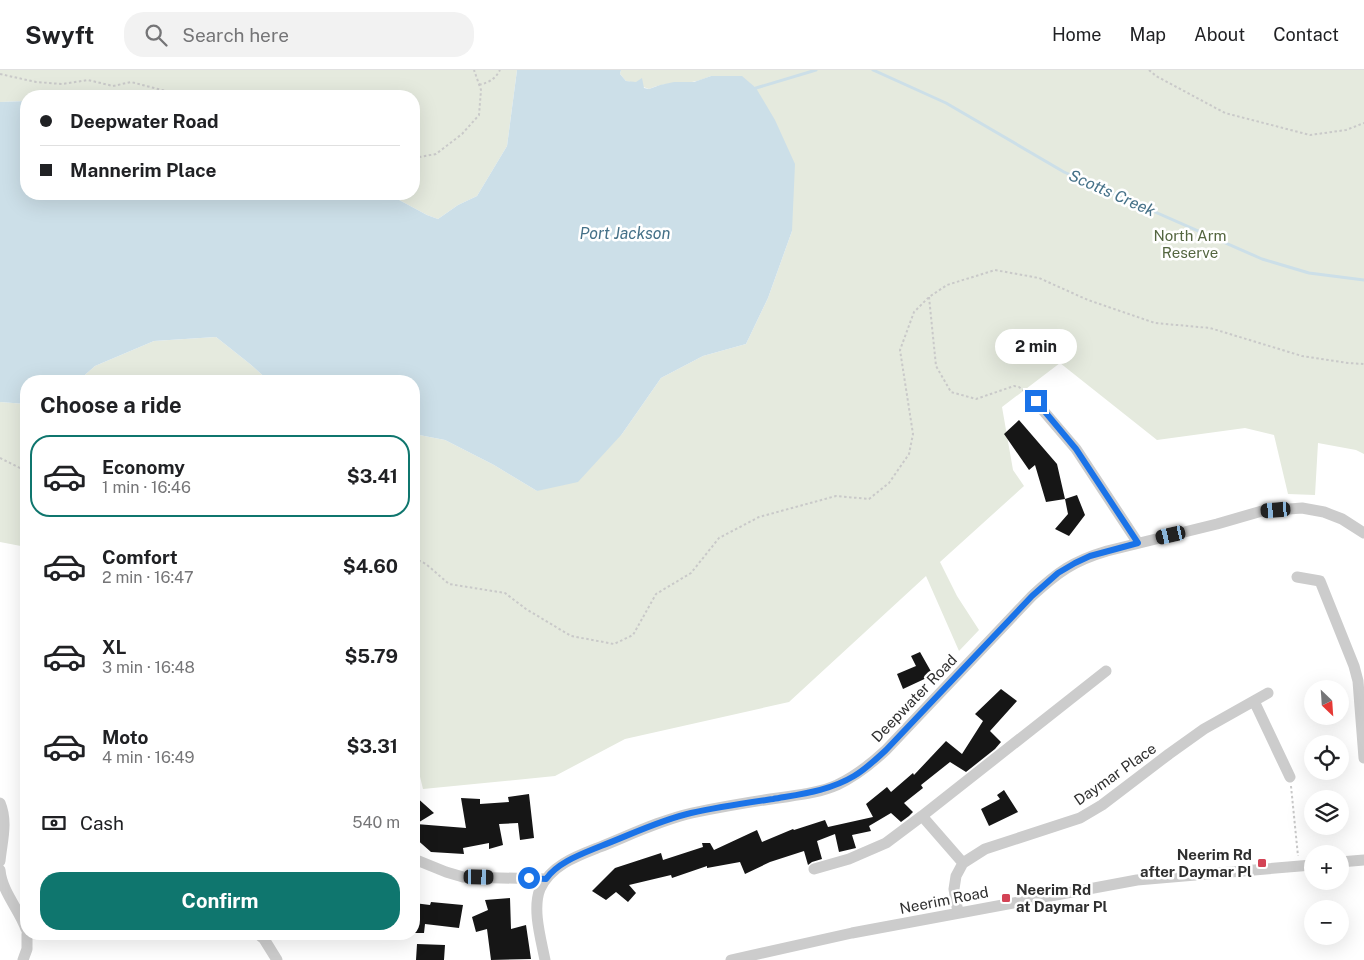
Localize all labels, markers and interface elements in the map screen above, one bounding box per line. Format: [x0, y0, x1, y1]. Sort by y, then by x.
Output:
search box [124, 12, 474, 57]
text: Swyft [25, 21, 94, 49]
icon: search [142, 21, 170, 49]
text: Search here [182, 24, 289, 46]
text: Home [1052, 24, 1102, 45]
text: Map [1130, 24, 1166, 45]
text: About [1194, 24, 1245, 45]
text: Contact [1273, 24, 1339, 45]
text: Deepwater Road [70, 110, 219, 132]
text: Mannerim Place [70, 159, 217, 181]
water label: Scotts Creek [1066, 165, 1158, 221]
water label: Port Jackson [580, 224, 671, 243]
park label: North Arm Reserve [1154, 227, 1226, 261]
callout: 2 min [995, 328, 1077, 364]
text: 2 min [1015, 337, 1057, 356]
route end [1025, 390, 1047, 412]
text: Choose a ride [40, 392, 182, 418]
icon: car [42, 454, 87, 499]
text: Economy [102, 456, 185, 478]
text: $3.41 [347, 465, 398, 487]
text: 1 min · 16:46 [102, 478, 191, 497]
car [1260, 501, 1291, 519]
car [1154, 524, 1187, 546]
icon: car [42, 544, 87, 589]
text: Comfort [102, 546, 178, 568]
text: $4.60 [343, 555, 398, 577]
text: 2 min · 16:47 [102, 568, 194, 587]
icon: car [42, 634, 87, 679]
text: XL [102, 636, 127, 658]
text: $5.79 [344, 645, 398, 667]
street label: Deepwater Road [868, 651, 960, 745]
text: 3 min · 16:48 [102, 658, 195, 677]
north arrow [1304, 680, 1349, 725]
map controls [1304, 680, 1349, 945]
icon: car [42, 724, 87, 769]
text: Moto [102, 726, 148, 748]
text: $3.31 [347, 735, 398, 757]
button: locate [1304, 735, 1349, 780]
street label: Daymar Place [1071, 739, 1159, 809]
text: 4 min · 16:49 [102, 748, 194, 767]
button: layers [1304, 790, 1349, 835]
icon: cash [40, 809, 68, 837]
text: Cash [80, 812, 124, 834]
text: 540 m [352, 813, 400, 832]
button: + [1304, 845, 1349, 890]
place label: Neerim Rd after Daymar Pl [1140, 846, 1252, 880]
marker: Neerim Rd after Daymar Pl [1256, 857, 1268, 869]
route start [518, 867, 540, 889]
car [463, 869, 494, 885]
button: Confirm [40, 872, 400, 930]
place label: Neerim Rd at Daymar Pl [1016, 881, 1108, 915]
street label: Neerim Road [898, 883, 990, 917]
marker: Neerim Rd at Daymar Pl [1000, 892, 1012, 904]
button: − [1304, 900, 1349, 945]

